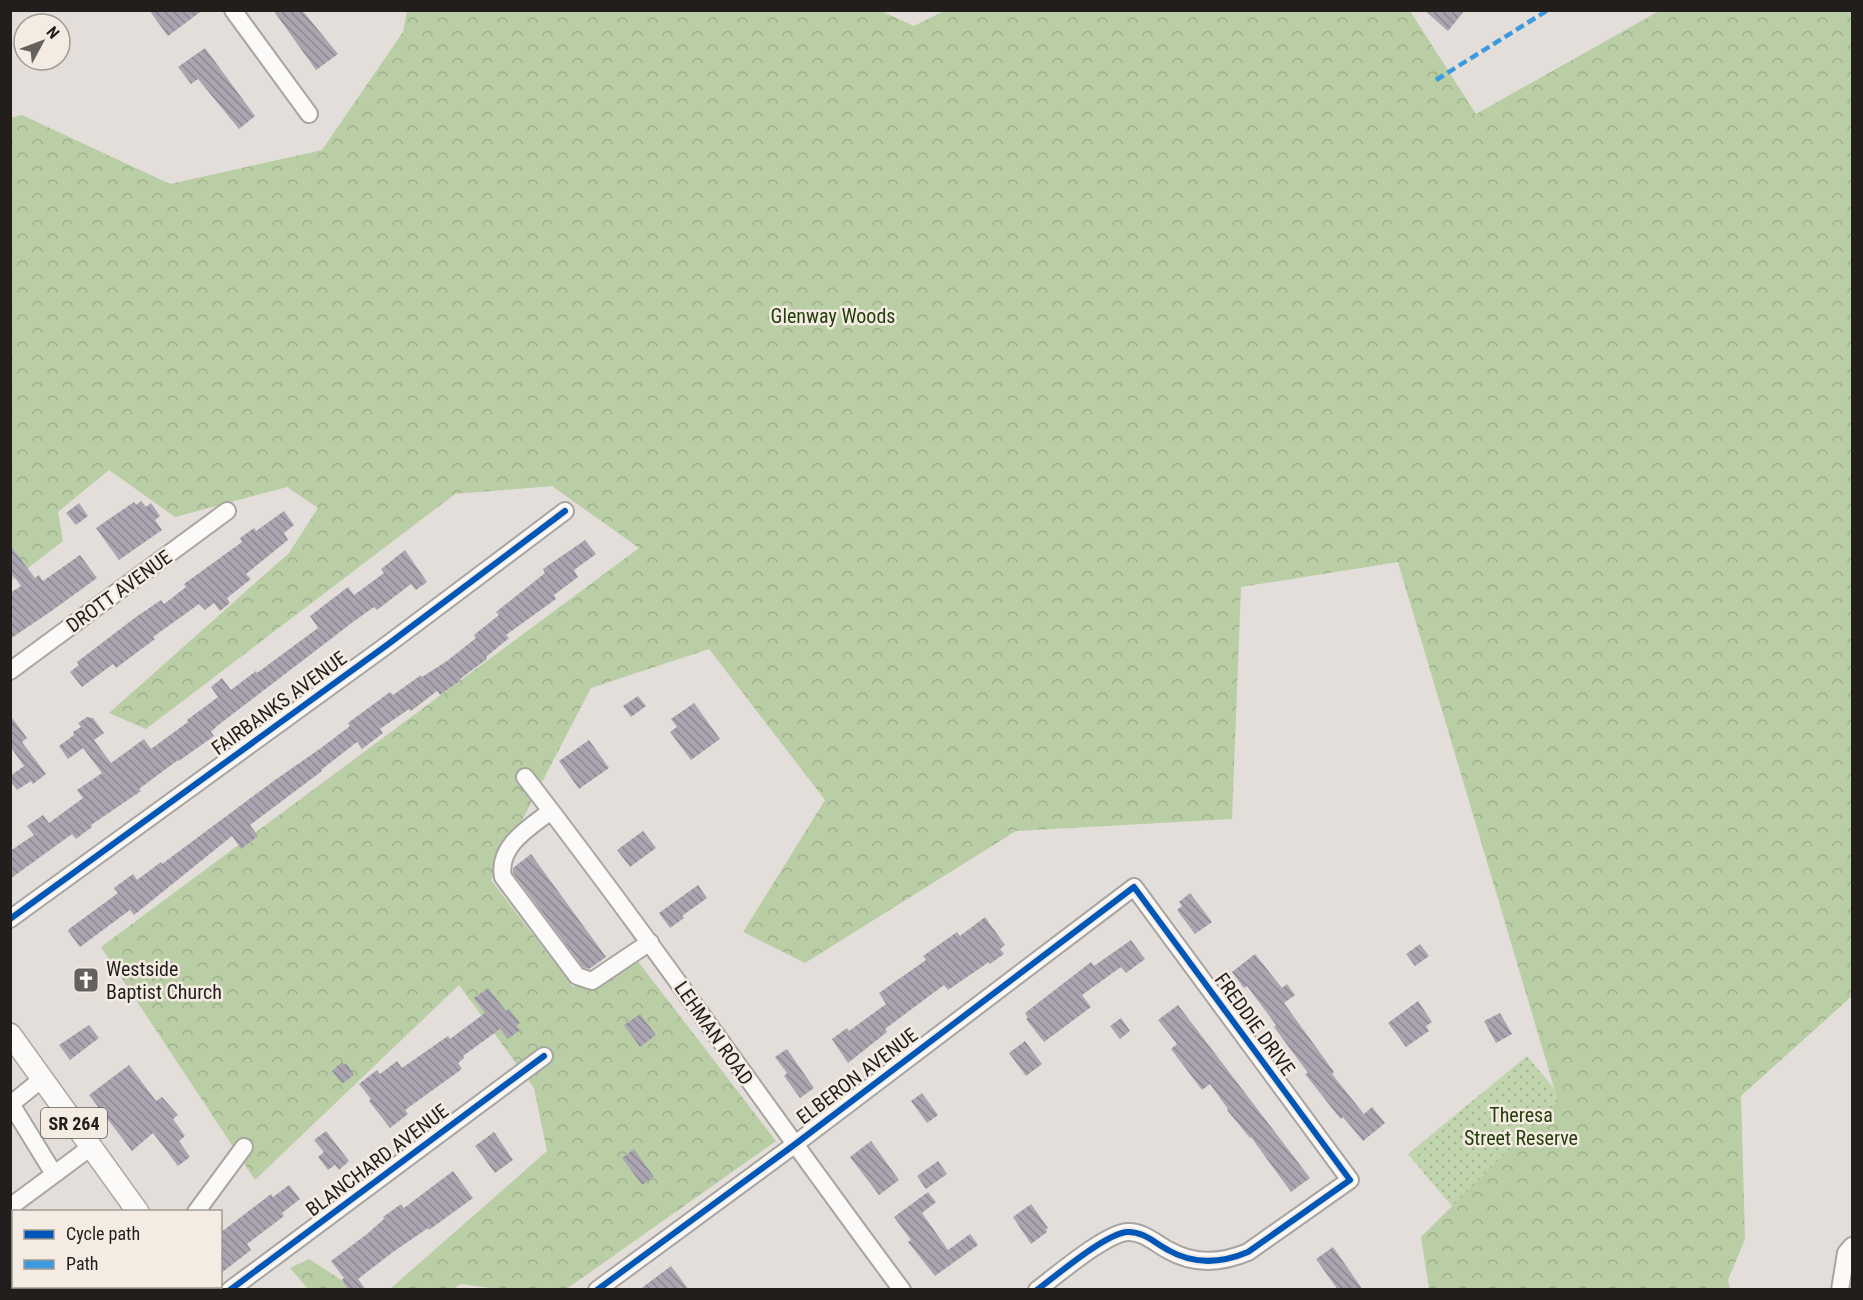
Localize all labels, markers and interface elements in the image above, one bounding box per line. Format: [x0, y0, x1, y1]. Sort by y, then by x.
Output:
north arrow [12, 12, 72, 72]
text: N [43, 23, 63, 42]
park label: Glenway Woods [771, 304, 895, 328]
street label: DROTT AVENUE [62, 545, 176, 637]
street label: FAIRBANKS AVENUE [207, 646, 351, 760]
place label: Westside Baptist Church [106, 957, 222, 1004]
church icon: Westside Baptist Church [71, 965, 101, 995]
street label: FREDDIE DRIVE [1210, 968, 1300, 1080]
street label: LEHMAN ROAD [669, 977, 759, 1089]
street label: ELBERON AVENUE [792, 1023, 922, 1129]
street label: BLANCHARD AVENUE [301, 1099, 453, 1221]
park label: Theresa Street Reserve [1464, 1103, 1578, 1150]
road number: SR 264 [41, 1108, 107, 1138]
legend [12, 1210, 222, 1288]
text: Cycle path [66, 1223, 140, 1244]
text: Path [66, 1253, 99, 1274]

